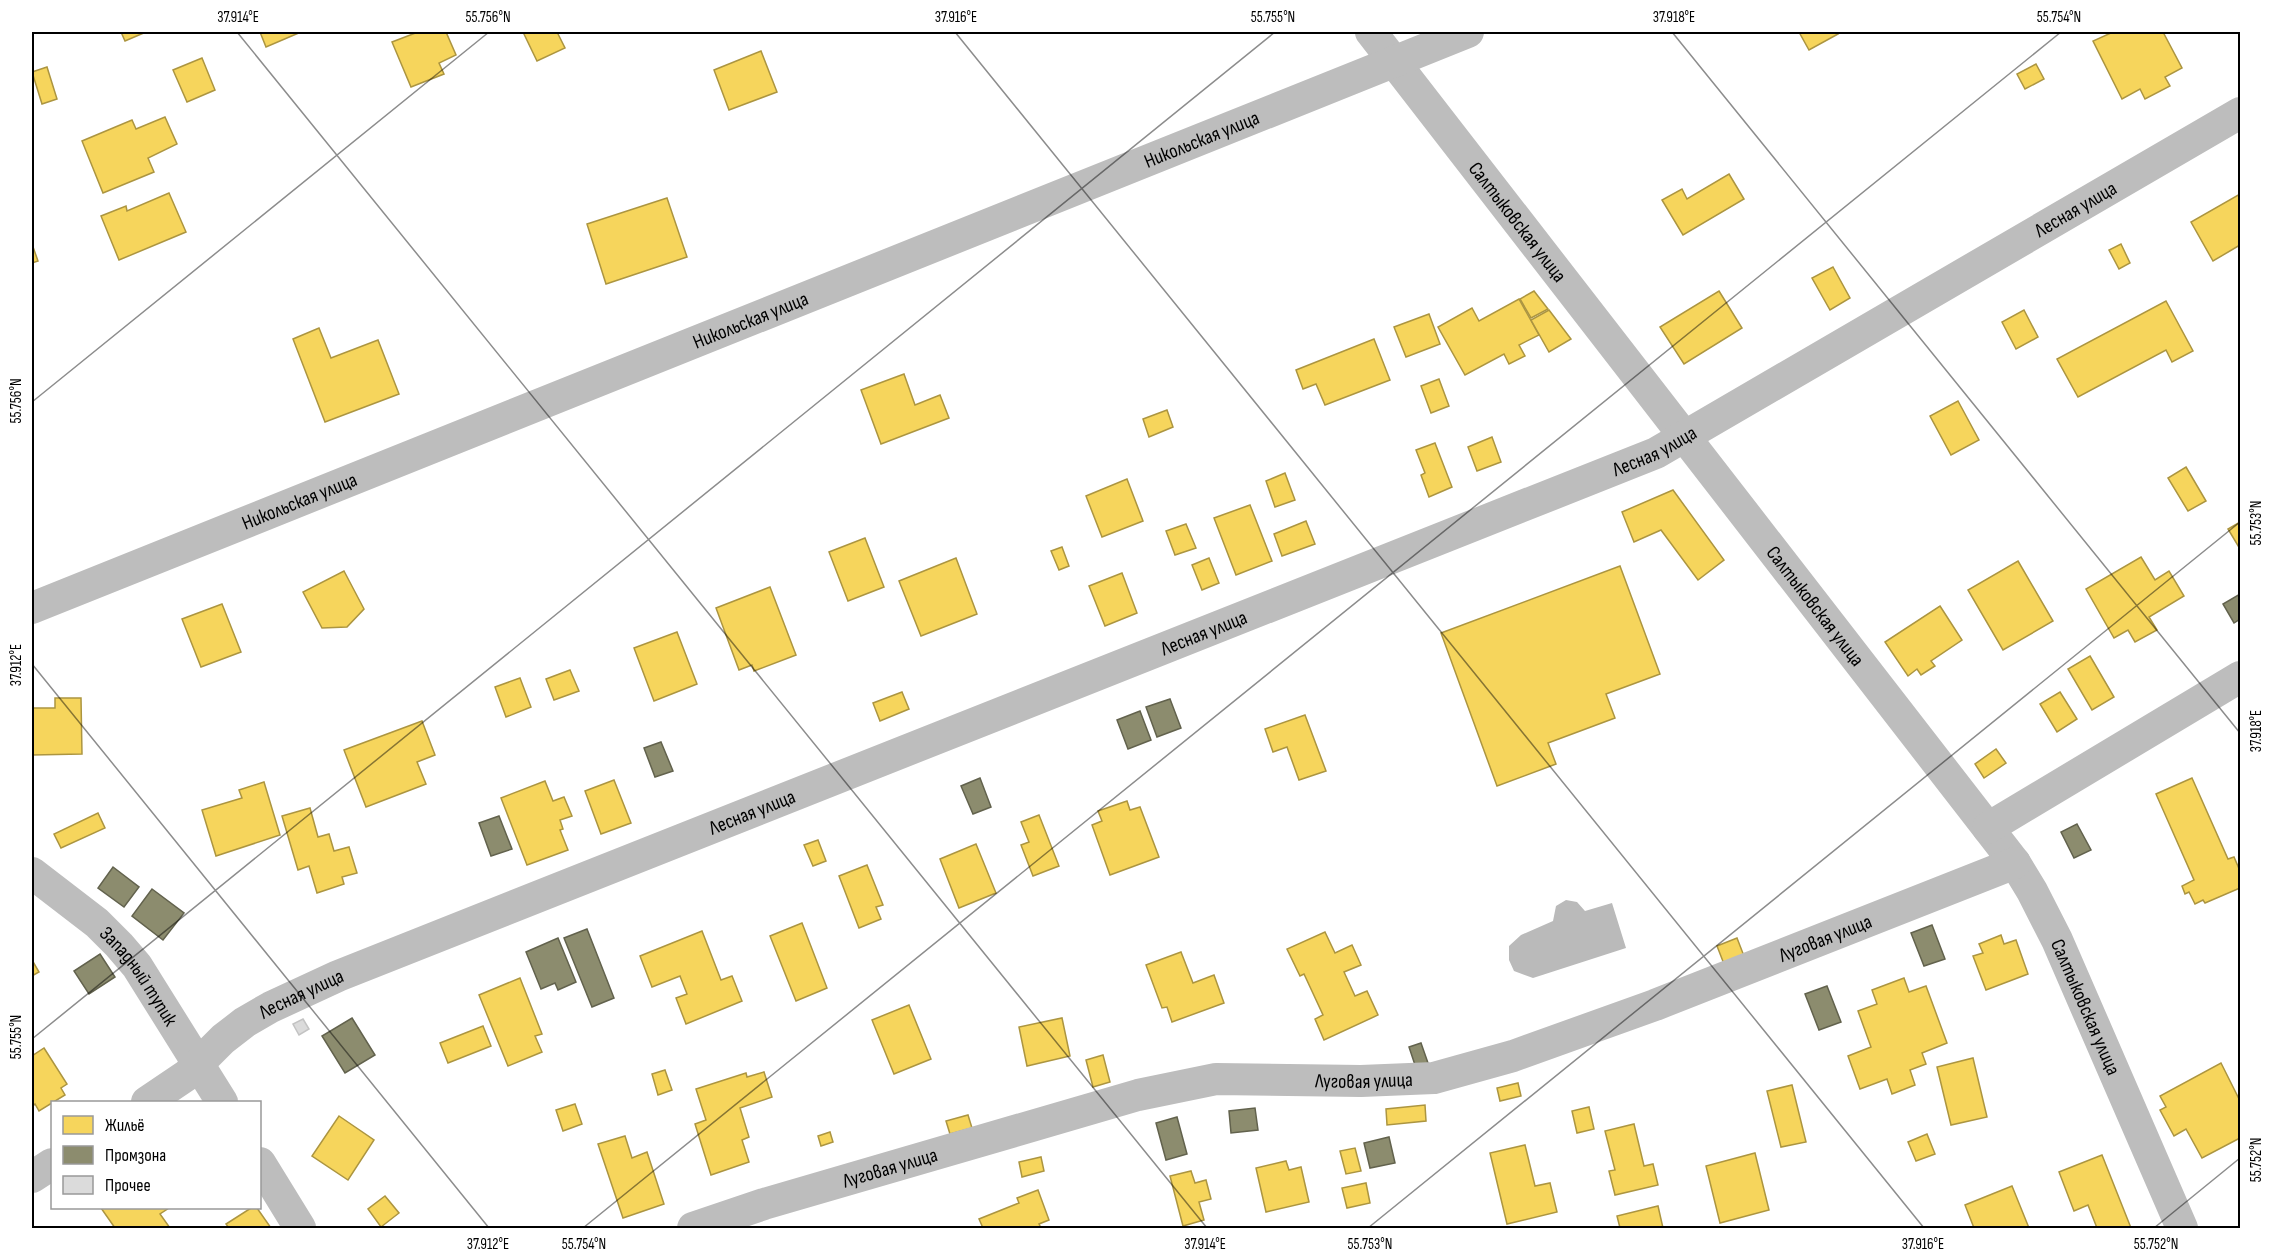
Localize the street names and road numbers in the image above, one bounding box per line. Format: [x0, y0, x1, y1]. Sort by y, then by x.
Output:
street label: Никольская улица [1141, 106, 1263, 174]
street label: Салтыковская улица [1463, 157, 1571, 287]
street label: Лесная улица [2030, 177, 2121, 243]
street label: Никольская улица [690, 287, 812, 355]
street label: Лесная улица [1608, 421, 1701, 482]
street label: Никольская улица [239, 468, 361, 536]
street label: Салтыковская улица [1761, 542, 1869, 671]
street label: Лесная улица [1156, 606, 1251, 662]
street label: Лесная улица [705, 785, 799, 841]
street label: Луговая улица [1775, 910, 1875, 968]
street label: Западный тупик [94, 922, 183, 1031]
street label: Салтыковская улица [2045, 936, 2125, 1079]
street label: Лесная улица [254, 964, 347, 1025]
street label: Луговая улица [1314, 1068, 1413, 1094]
street label: Луговая улица [839, 1143, 940, 1194]

